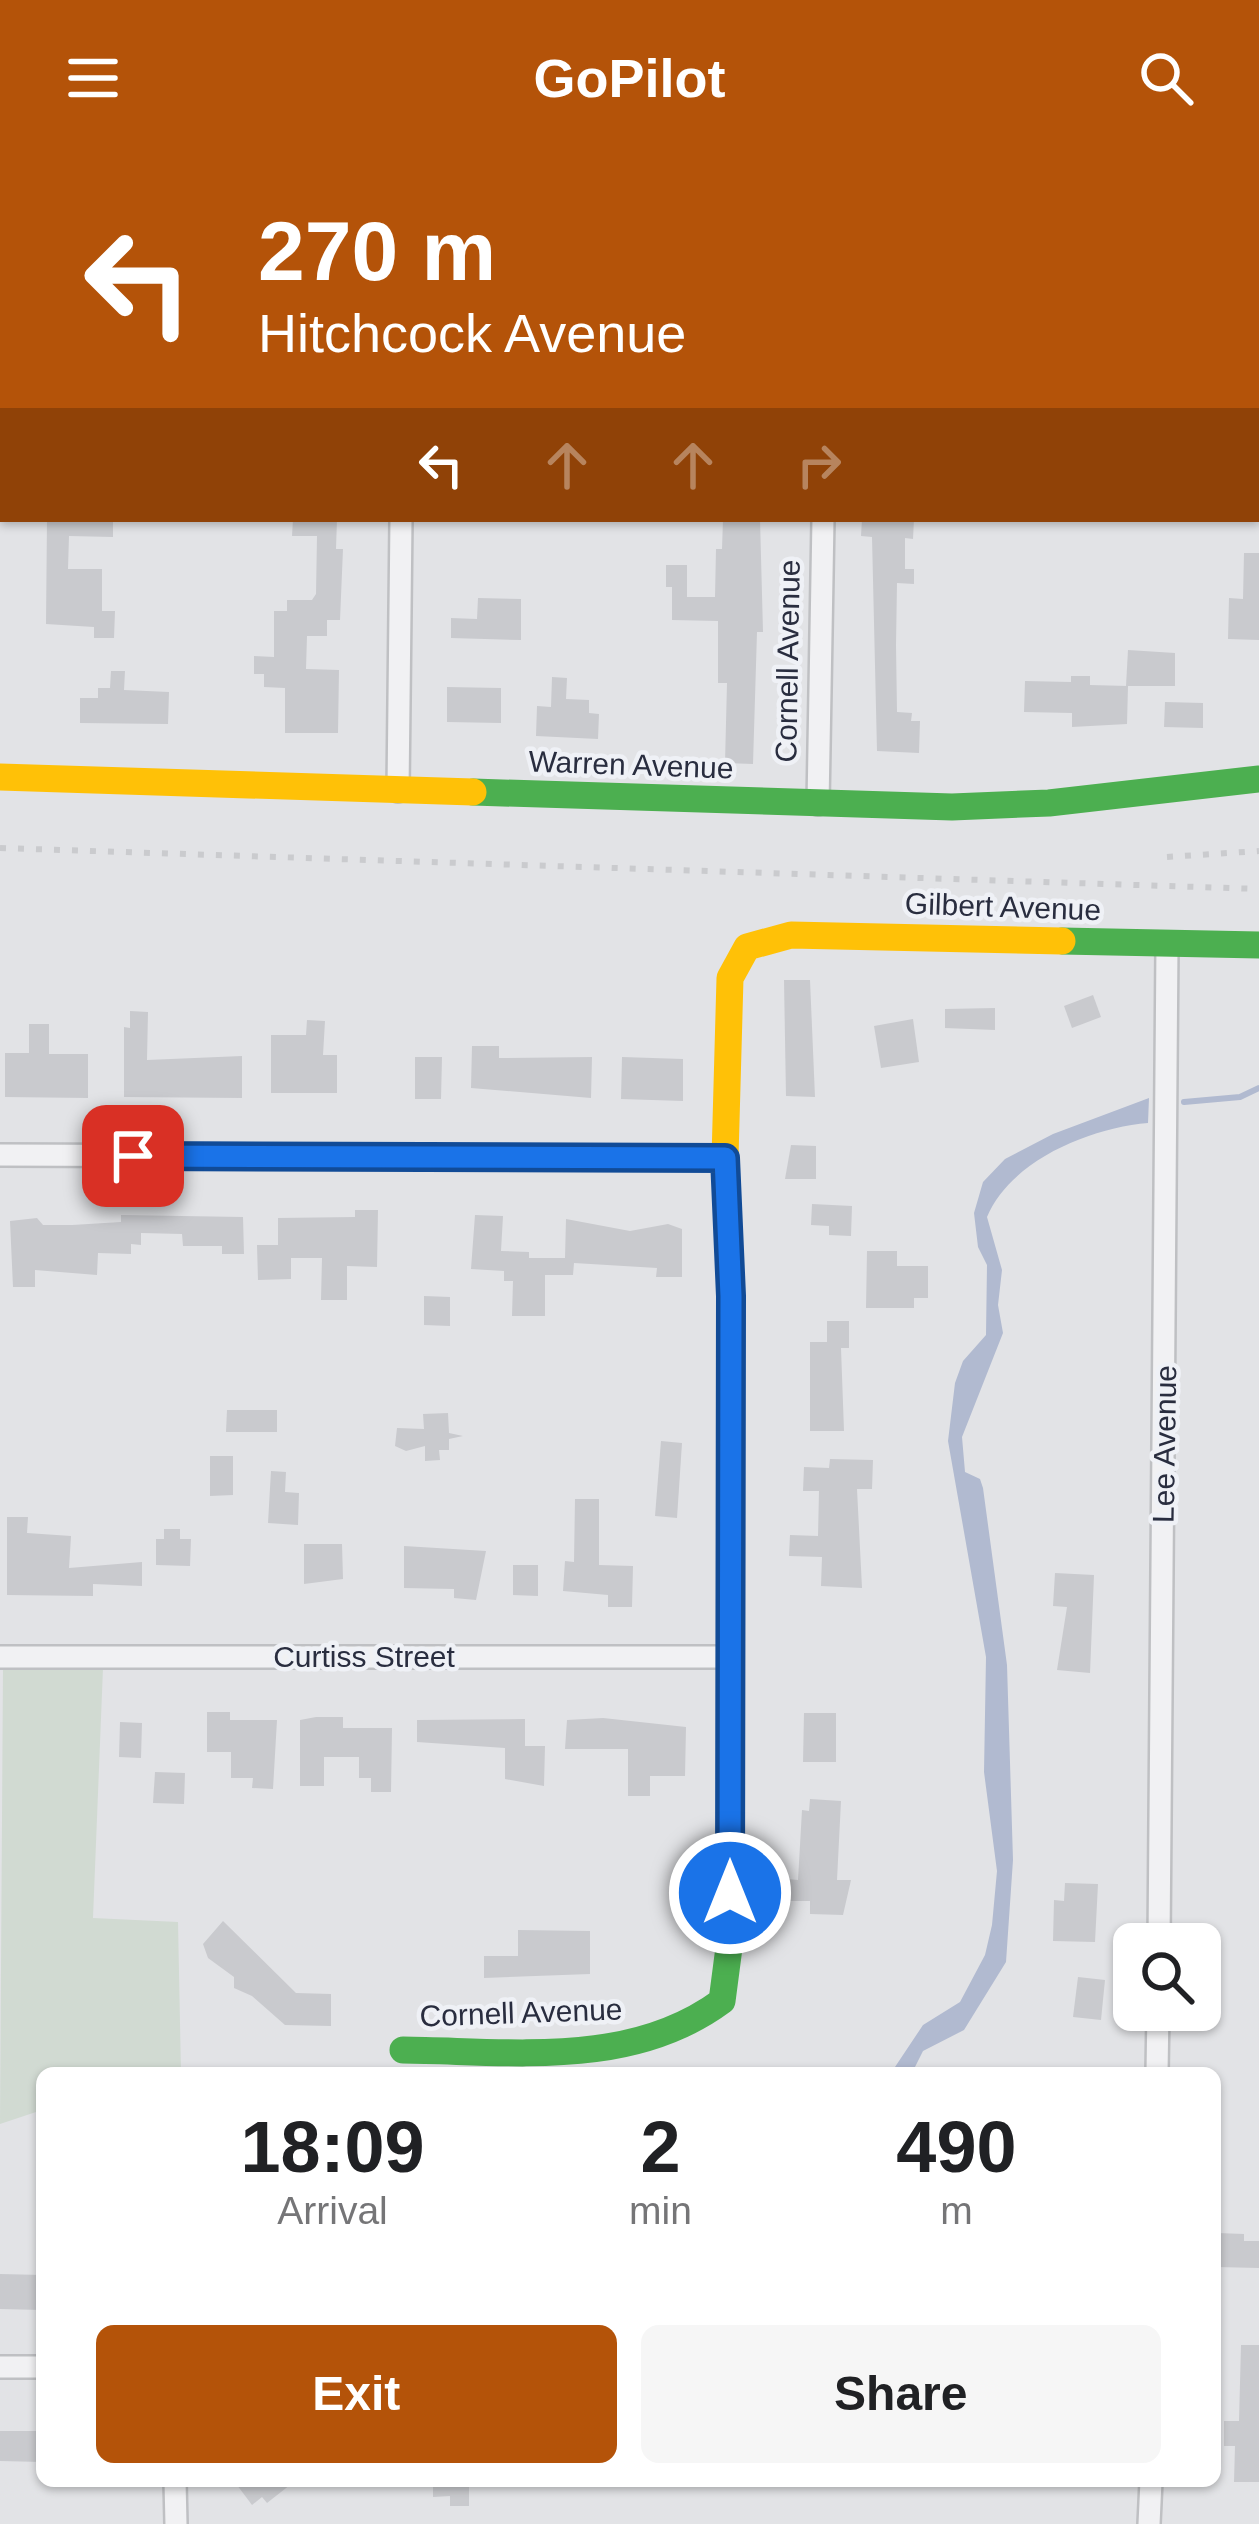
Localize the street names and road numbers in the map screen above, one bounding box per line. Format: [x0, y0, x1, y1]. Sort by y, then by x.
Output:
street label: Cornell Avenue [769, 559, 806, 763]
street label: Warren Avenue [528, 744, 734, 785]
street label: Gilbert Avenue [904, 887, 1102, 926]
street label: Lee Avenue [1147, 1365, 1182, 1523]
street label: Curtiss Street [273, 1640, 456, 1673]
street label: Cornell Avenue [419, 1992, 623, 2033]

